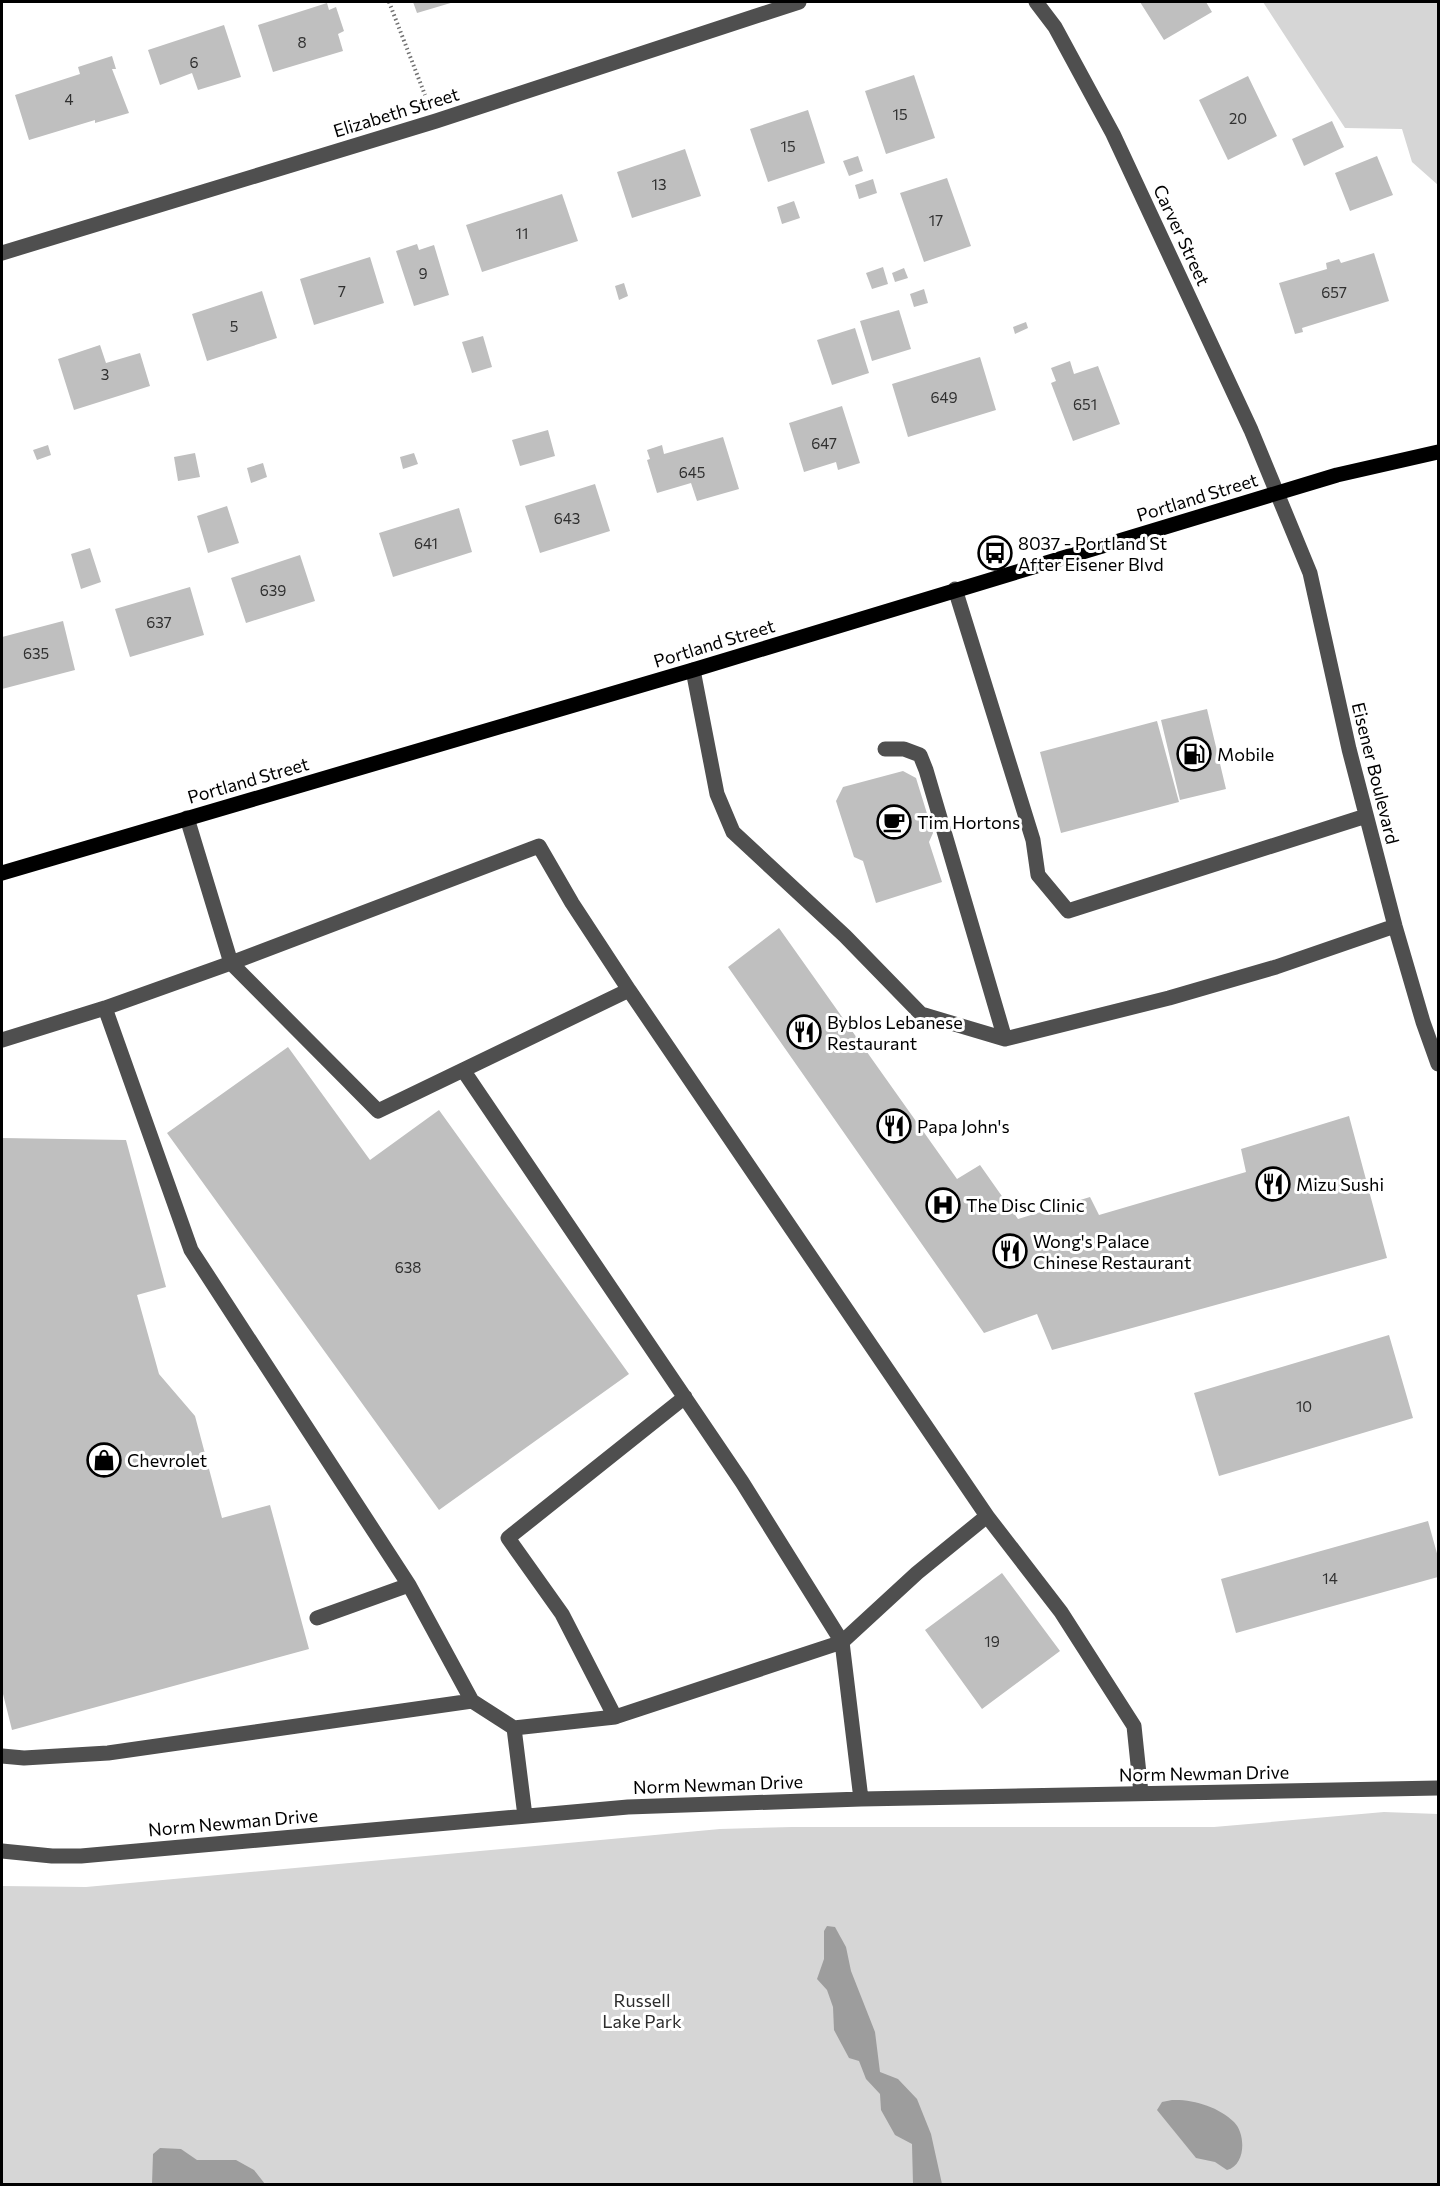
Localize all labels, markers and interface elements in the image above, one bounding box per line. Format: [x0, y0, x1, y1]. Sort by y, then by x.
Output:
house number: 8 [297, 33, 307, 51]
house number: 6 [189, 53, 199, 71]
street label: Elizabeth Street [330, 82, 462, 142]
house number: 4 [65, 90, 74, 108]
house number: 15 [892, 105, 908, 123]
house number: 20 [1229, 109, 1247, 127]
house number: 15 [780, 137, 796, 155]
house number: 13 [652, 175, 666, 193]
street label: Carver Street [1149, 181, 1215, 289]
house number: 17 [929, 211, 943, 229]
house number: 11 [516, 224, 528, 242]
house number: 9 [418, 264, 428, 282]
house number: 7 [338, 282, 346, 300]
house number: 657 [1321, 283, 1347, 301]
house number: 5 [230, 317, 238, 335]
house number: 3 [101, 365, 109, 383]
house number: 649 [930, 388, 958, 406]
house number: 651 [1073, 395, 1097, 413]
house number: 647 [811, 434, 837, 452]
house number: 645 [679, 463, 705, 481]
street label: Portland Street [1134, 468, 1260, 526]
house number: 643 [554, 509, 580, 527]
place label: 8037 - Portland St After Eisener Blvd [1018, 532, 1167, 575]
house number: 641 [414, 534, 438, 552]
bus stop icon: 8037 - Portland St After Eisener Blvd [977, 535, 1013, 571]
house number: 639 [260, 581, 286, 599]
house number: 637 [146, 613, 172, 631]
street label: Portland Street [651, 614, 777, 672]
house number: 635 [23, 644, 49, 662]
street label: Eisener Boulevard [1348, 700, 1404, 846]
fuel station icon: Mobile [1176, 736, 1212, 772]
place label: Mobile [1217, 743, 1274, 765]
street label: Portland Street [185, 752, 311, 808]
cafe icon: Tim Hortons [876, 804, 912, 840]
place label: Tim Hortons [917, 811, 1020, 833]
place label: Byblos Lebanese Restaurant [827, 1011, 963, 1054]
restaurant icon: Byblos Lebanese Restaurant [786, 1014, 822, 1050]
restaurant icon: Papa John's [876, 1108, 912, 1144]
place label: Papa John's [917, 1115, 1010, 1137]
restaurant icon: Mizu Sushi [1255, 1166, 1291, 1202]
place label: Mizu Sushi [1296, 1173, 1384, 1195]
hospital icon: The Disc Clinic [925, 1187, 961, 1223]
place label: The Disc Clinic [966, 1194, 1085, 1216]
place label: Wong's Palace Chinese Restaurant [1033, 1230, 1191, 1273]
restaurant icon: Wong's Palace Chinese Restaurant [992, 1233, 1028, 1269]
house number: 638 [395, 1258, 421, 1276]
house number: 10 [1296, 1397, 1312, 1415]
shop icon: Chevrolet [86, 1442, 122, 1478]
place label: Chevrolet [127, 1449, 207, 1471]
house number: 14 [1322, 1569, 1338, 1587]
house number: 19 [984, 1632, 1000, 1650]
street label: Norm Newman Drive [1119, 1761, 1289, 1785]
street label: Norm Newman Drive [633, 1770, 803, 1798]
street label: Norm Newman Drive [147, 1804, 319, 1840]
park label: Russell Lake Park [602, 1989, 682, 2032]

